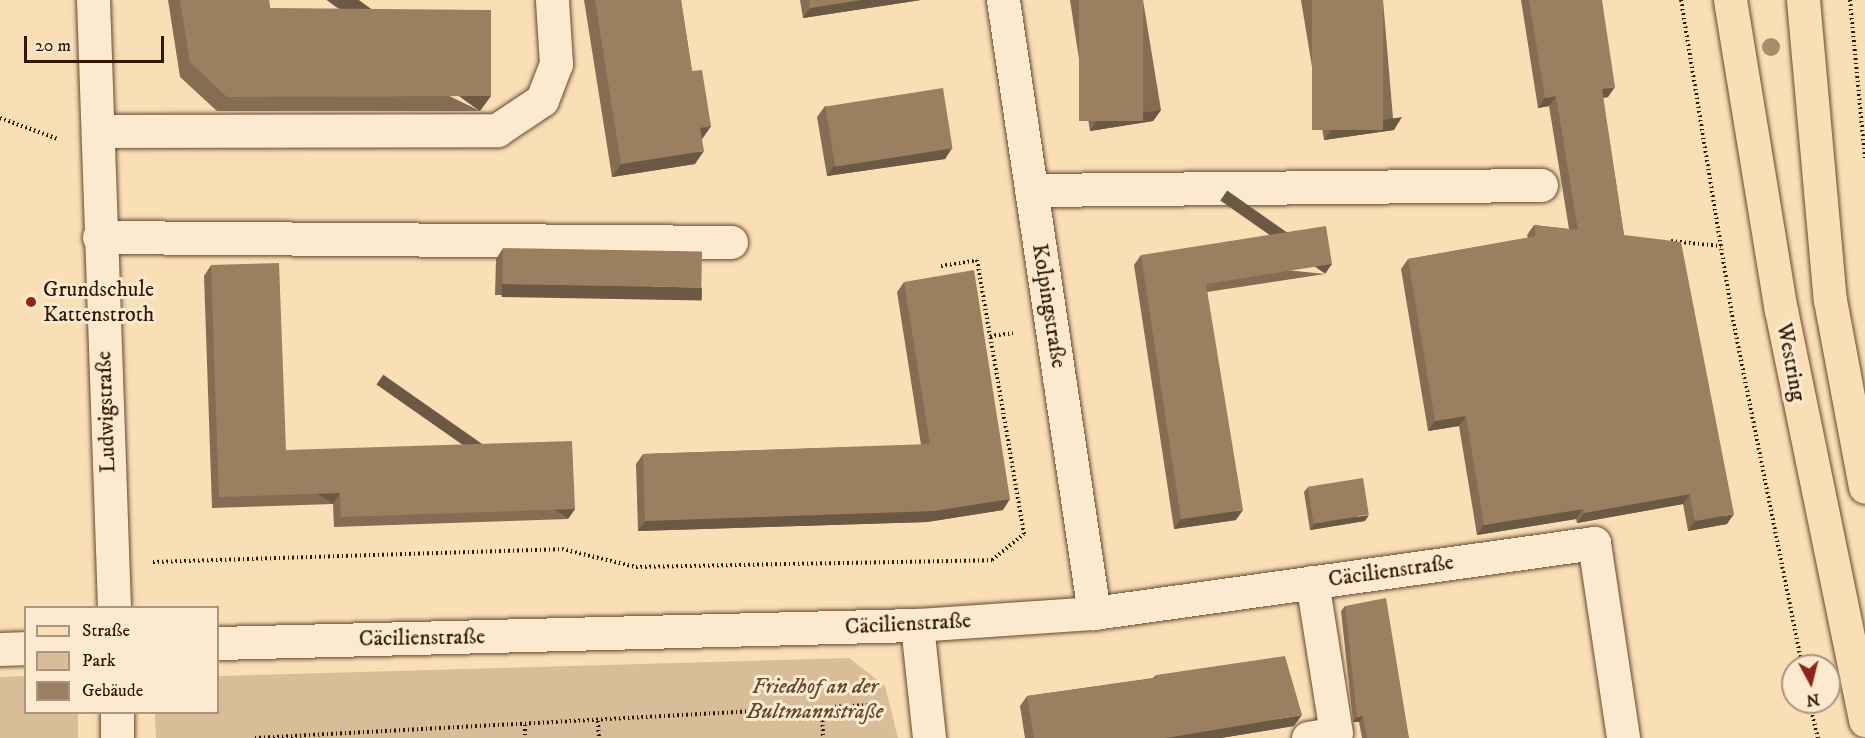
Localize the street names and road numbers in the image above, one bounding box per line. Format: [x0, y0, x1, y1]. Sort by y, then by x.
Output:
street label: Kolpingstraße [1026, 242, 1072, 370]
street label: Westring [1771, 321, 1811, 403]
street label: Ludwigstraße [91, 351, 121, 473]
street label: Cäcilienstraße [1327, 549, 1455, 593]
street label: Cäcilienstraße [844, 608, 972, 640]
street label: Cäcilienstraße [359, 624, 485, 652]

